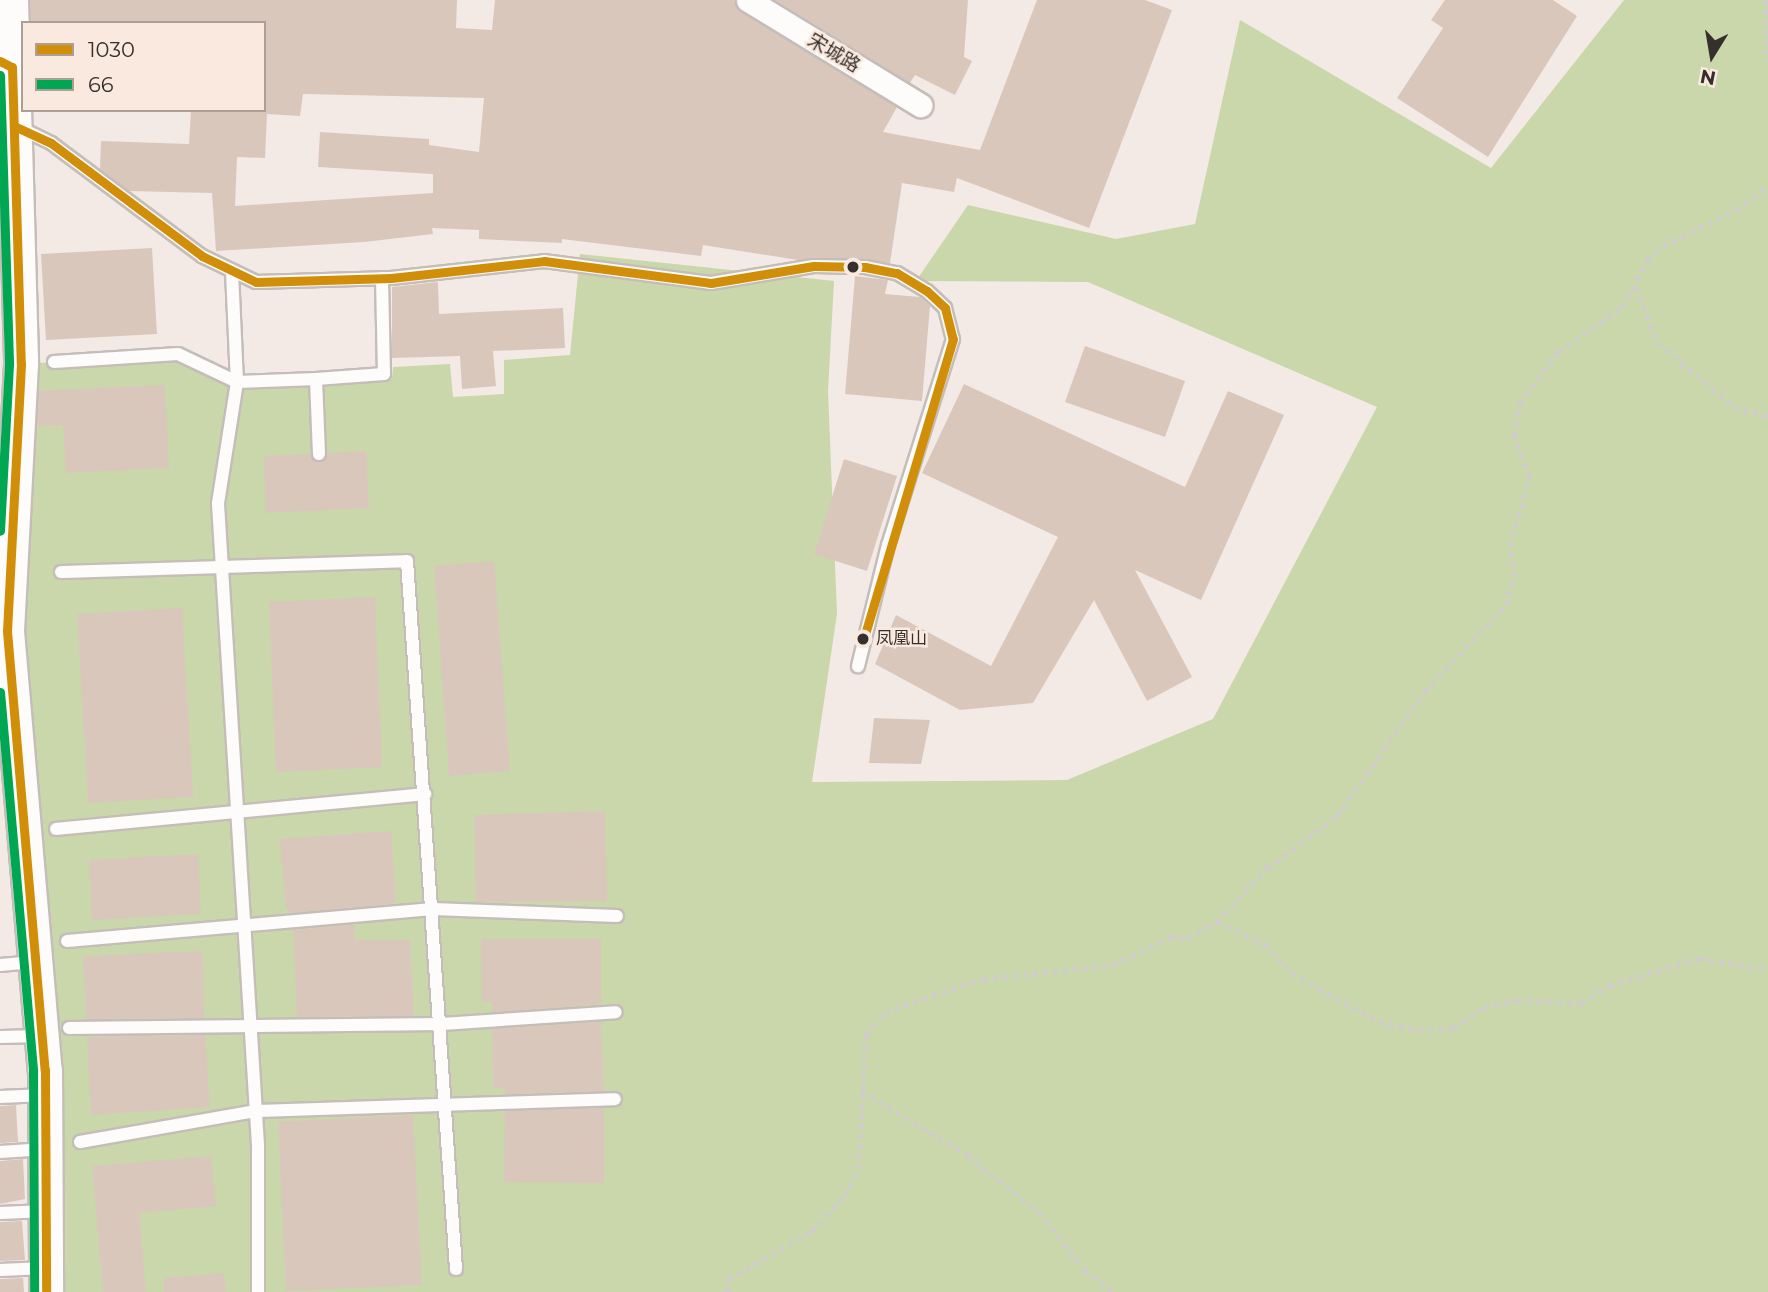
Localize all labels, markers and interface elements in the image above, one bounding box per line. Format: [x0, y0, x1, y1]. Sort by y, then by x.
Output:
legend [21, 21, 266, 112]
north arrow [1677, 21, 1747, 91]
street label: 宋城路 [804, 29, 864, 77]
text: 1030 [88, 37, 135, 62]
text: N [1698, 64, 1718, 90]
text: 66 [88, 72, 114, 97]
unlabelled marker [846, 260, 860, 274]
place label: 凤凰山 [876, 629, 927, 649]
marker: 凤凰山 [856, 632, 870, 646]

